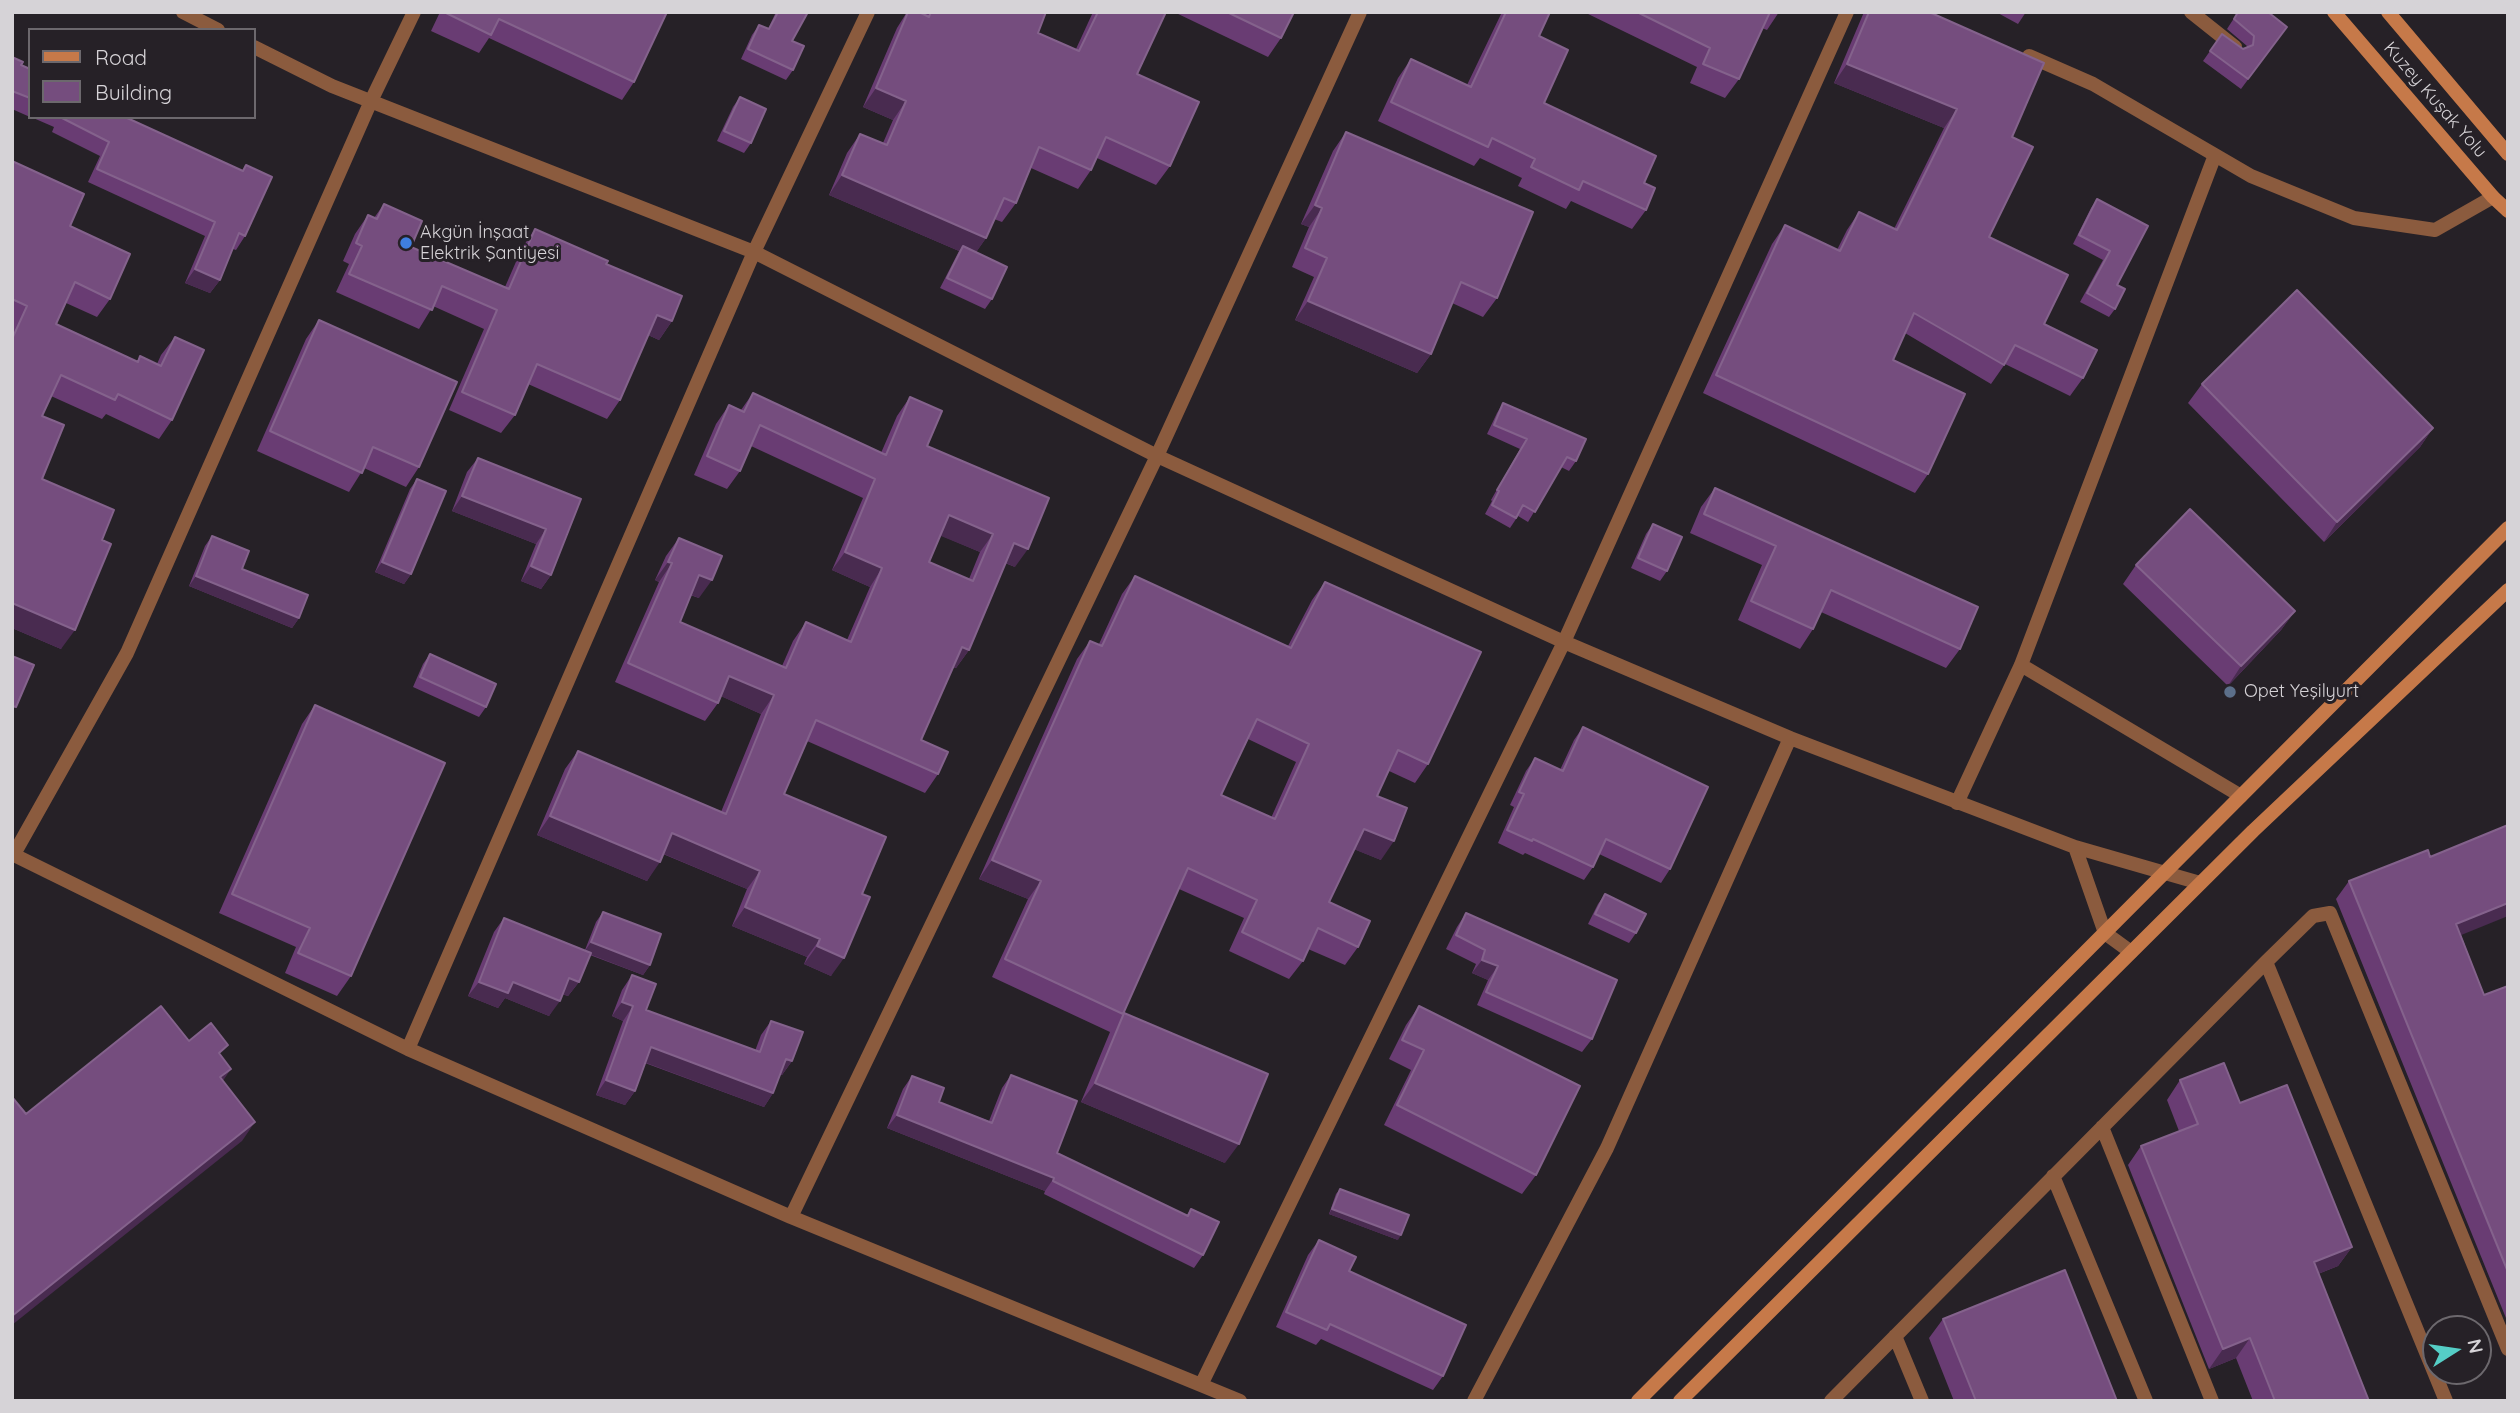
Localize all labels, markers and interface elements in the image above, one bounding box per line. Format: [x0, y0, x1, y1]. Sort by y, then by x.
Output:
legend [28, 28, 256, 119]
street label: Kuzey Kuşak Yolu [2379, 38, 2491, 162]
text: Road [95, 44, 147, 70]
text: Building [95, 79, 172, 105]
place label: Akgün İnşaat Elektrik Şantiyesi [420, 222, 559, 264]
marker: Akgün İnşaat Elektrik Şantiyesi [398, 235, 414, 251]
place label: Opet Yeşilyurt [2244, 681, 2359, 703]
marker: Opet Yeşilyurt [2222, 684, 2238, 700]
north arrow [2422, 1315, 2492, 1385]
text: N [2462, 1337, 2489, 1355]

